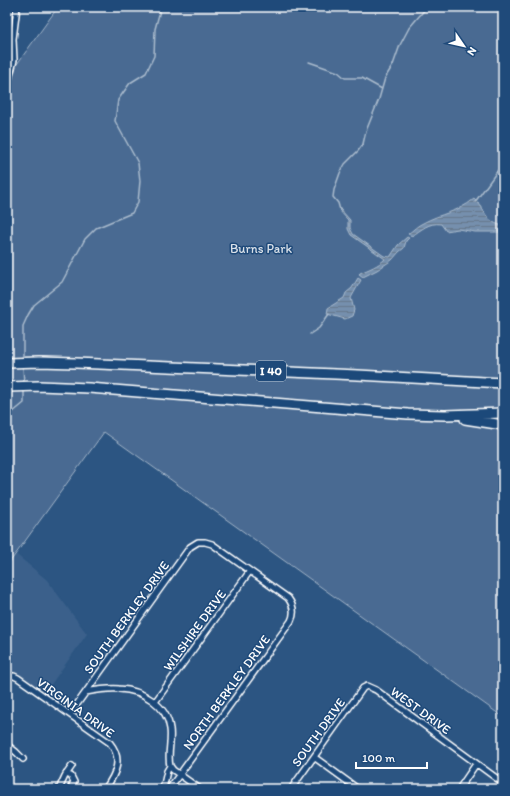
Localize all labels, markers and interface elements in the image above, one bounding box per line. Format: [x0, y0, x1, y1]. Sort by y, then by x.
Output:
north arrow [444, 26, 484, 66]
text: N [464, 45, 479, 58]
park label: Burns Park [230, 241, 292, 256]
road number: I 40 [256, 361, 286, 381]
street label: SOUTH BERKLEY DRIVE [81, 558, 172, 676]
street label: WILSHIRE DRIVE [160, 587, 229, 674]
street label: NORTH BERKLEY DRIVE [180, 632, 273, 752]
street label: VIRGINIA DRIVE [34, 674, 117, 741]
street label: WEST DRIVE [388, 684, 454, 737]
street label: SOUTH DRIVE [289, 695, 348, 769]
scale bar [356, 744, 427, 770]
text: 100 m [362, 751, 395, 765]

